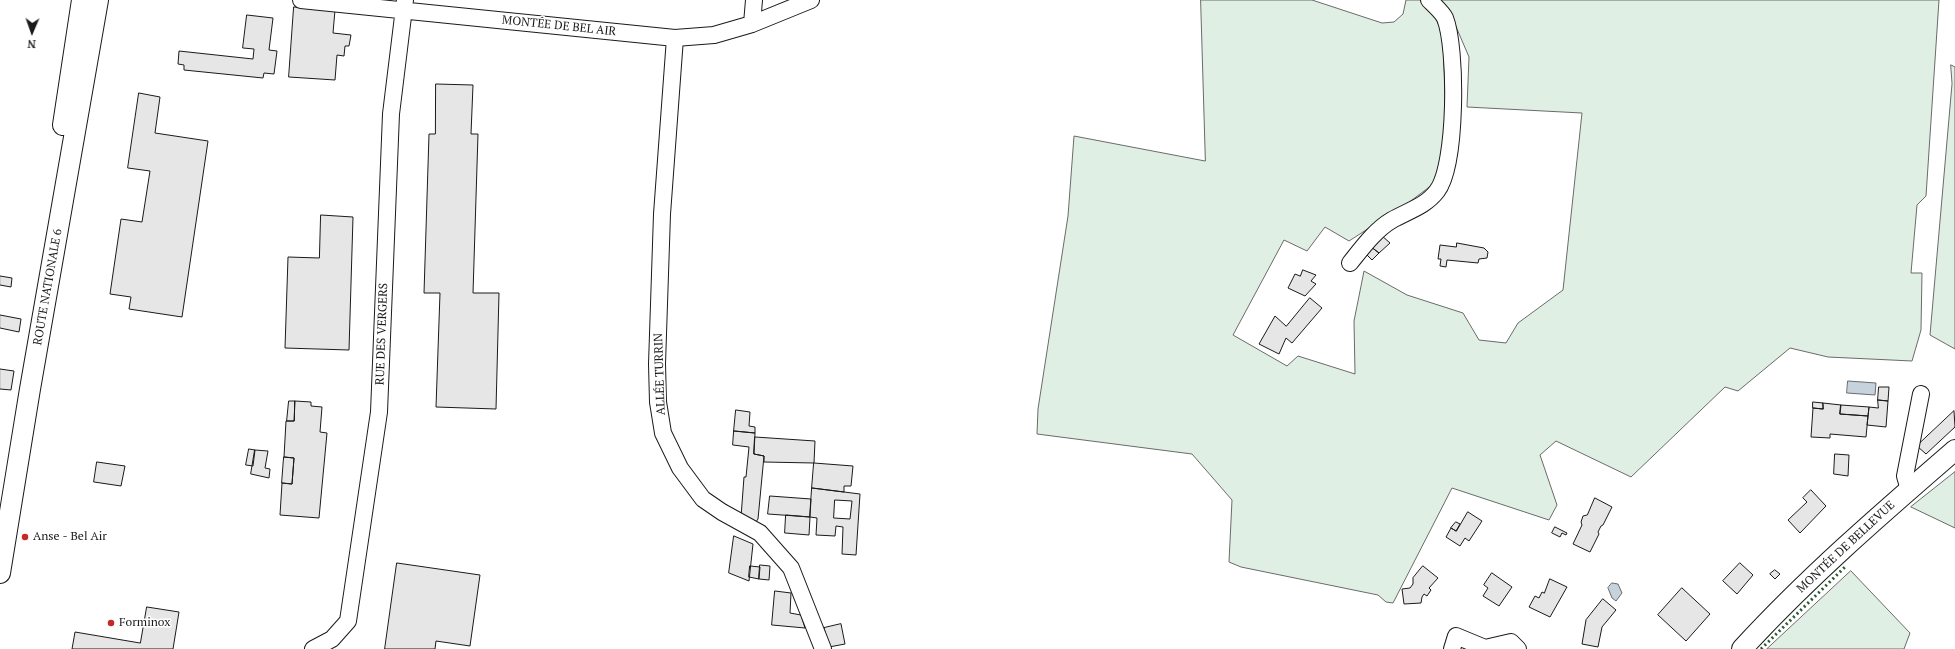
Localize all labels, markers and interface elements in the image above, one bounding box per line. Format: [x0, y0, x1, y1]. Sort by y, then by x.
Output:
north arrow [12, 12, 52, 52]
street label: MONTÉE DE BEL AIR [501, 13, 617, 39]
text: N [27, 37, 36, 51]
street label: ROUTE NATIONALE 6 [31, 228, 65, 346]
street label: RUE DES VERGERS [373, 283, 391, 385]
street label: ALLÉE TURRIN [651, 333, 669, 415]
street label: MONTÉE DE BELLEVUE [1794, 498, 1898, 596]
place label: Anse - Bel Air [33, 530, 107, 544]
marker: Anse - Bel Air [20, 532, 30, 542]
place label: Forminox [119, 616, 171, 630]
marker: Forminox [106, 618, 116, 628]

